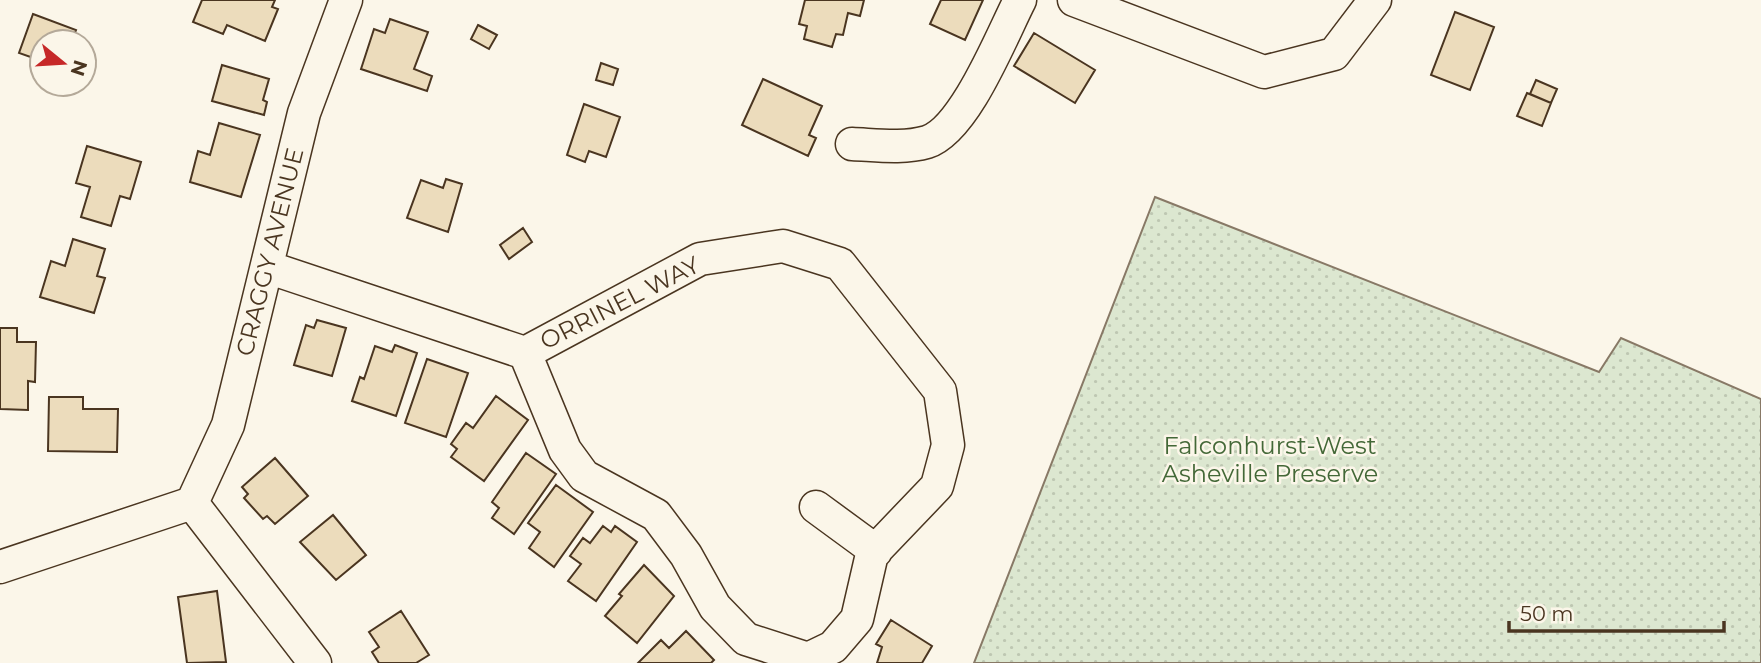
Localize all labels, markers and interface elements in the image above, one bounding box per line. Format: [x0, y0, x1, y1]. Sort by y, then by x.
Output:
north arrow [28, 28, 98, 98]
text: N [65, 57, 92, 79]
street label: CRAGGY AVENUE [230, 145, 309, 359]
street label: ORRINEL WAY [535, 250, 705, 355]
park label: Falconhurst-West Asheville Preserve [1162, 431, 1378, 488]
scale bar [1509, 590, 1724, 634]
text: 50 m [1520, 601, 1574, 626]

